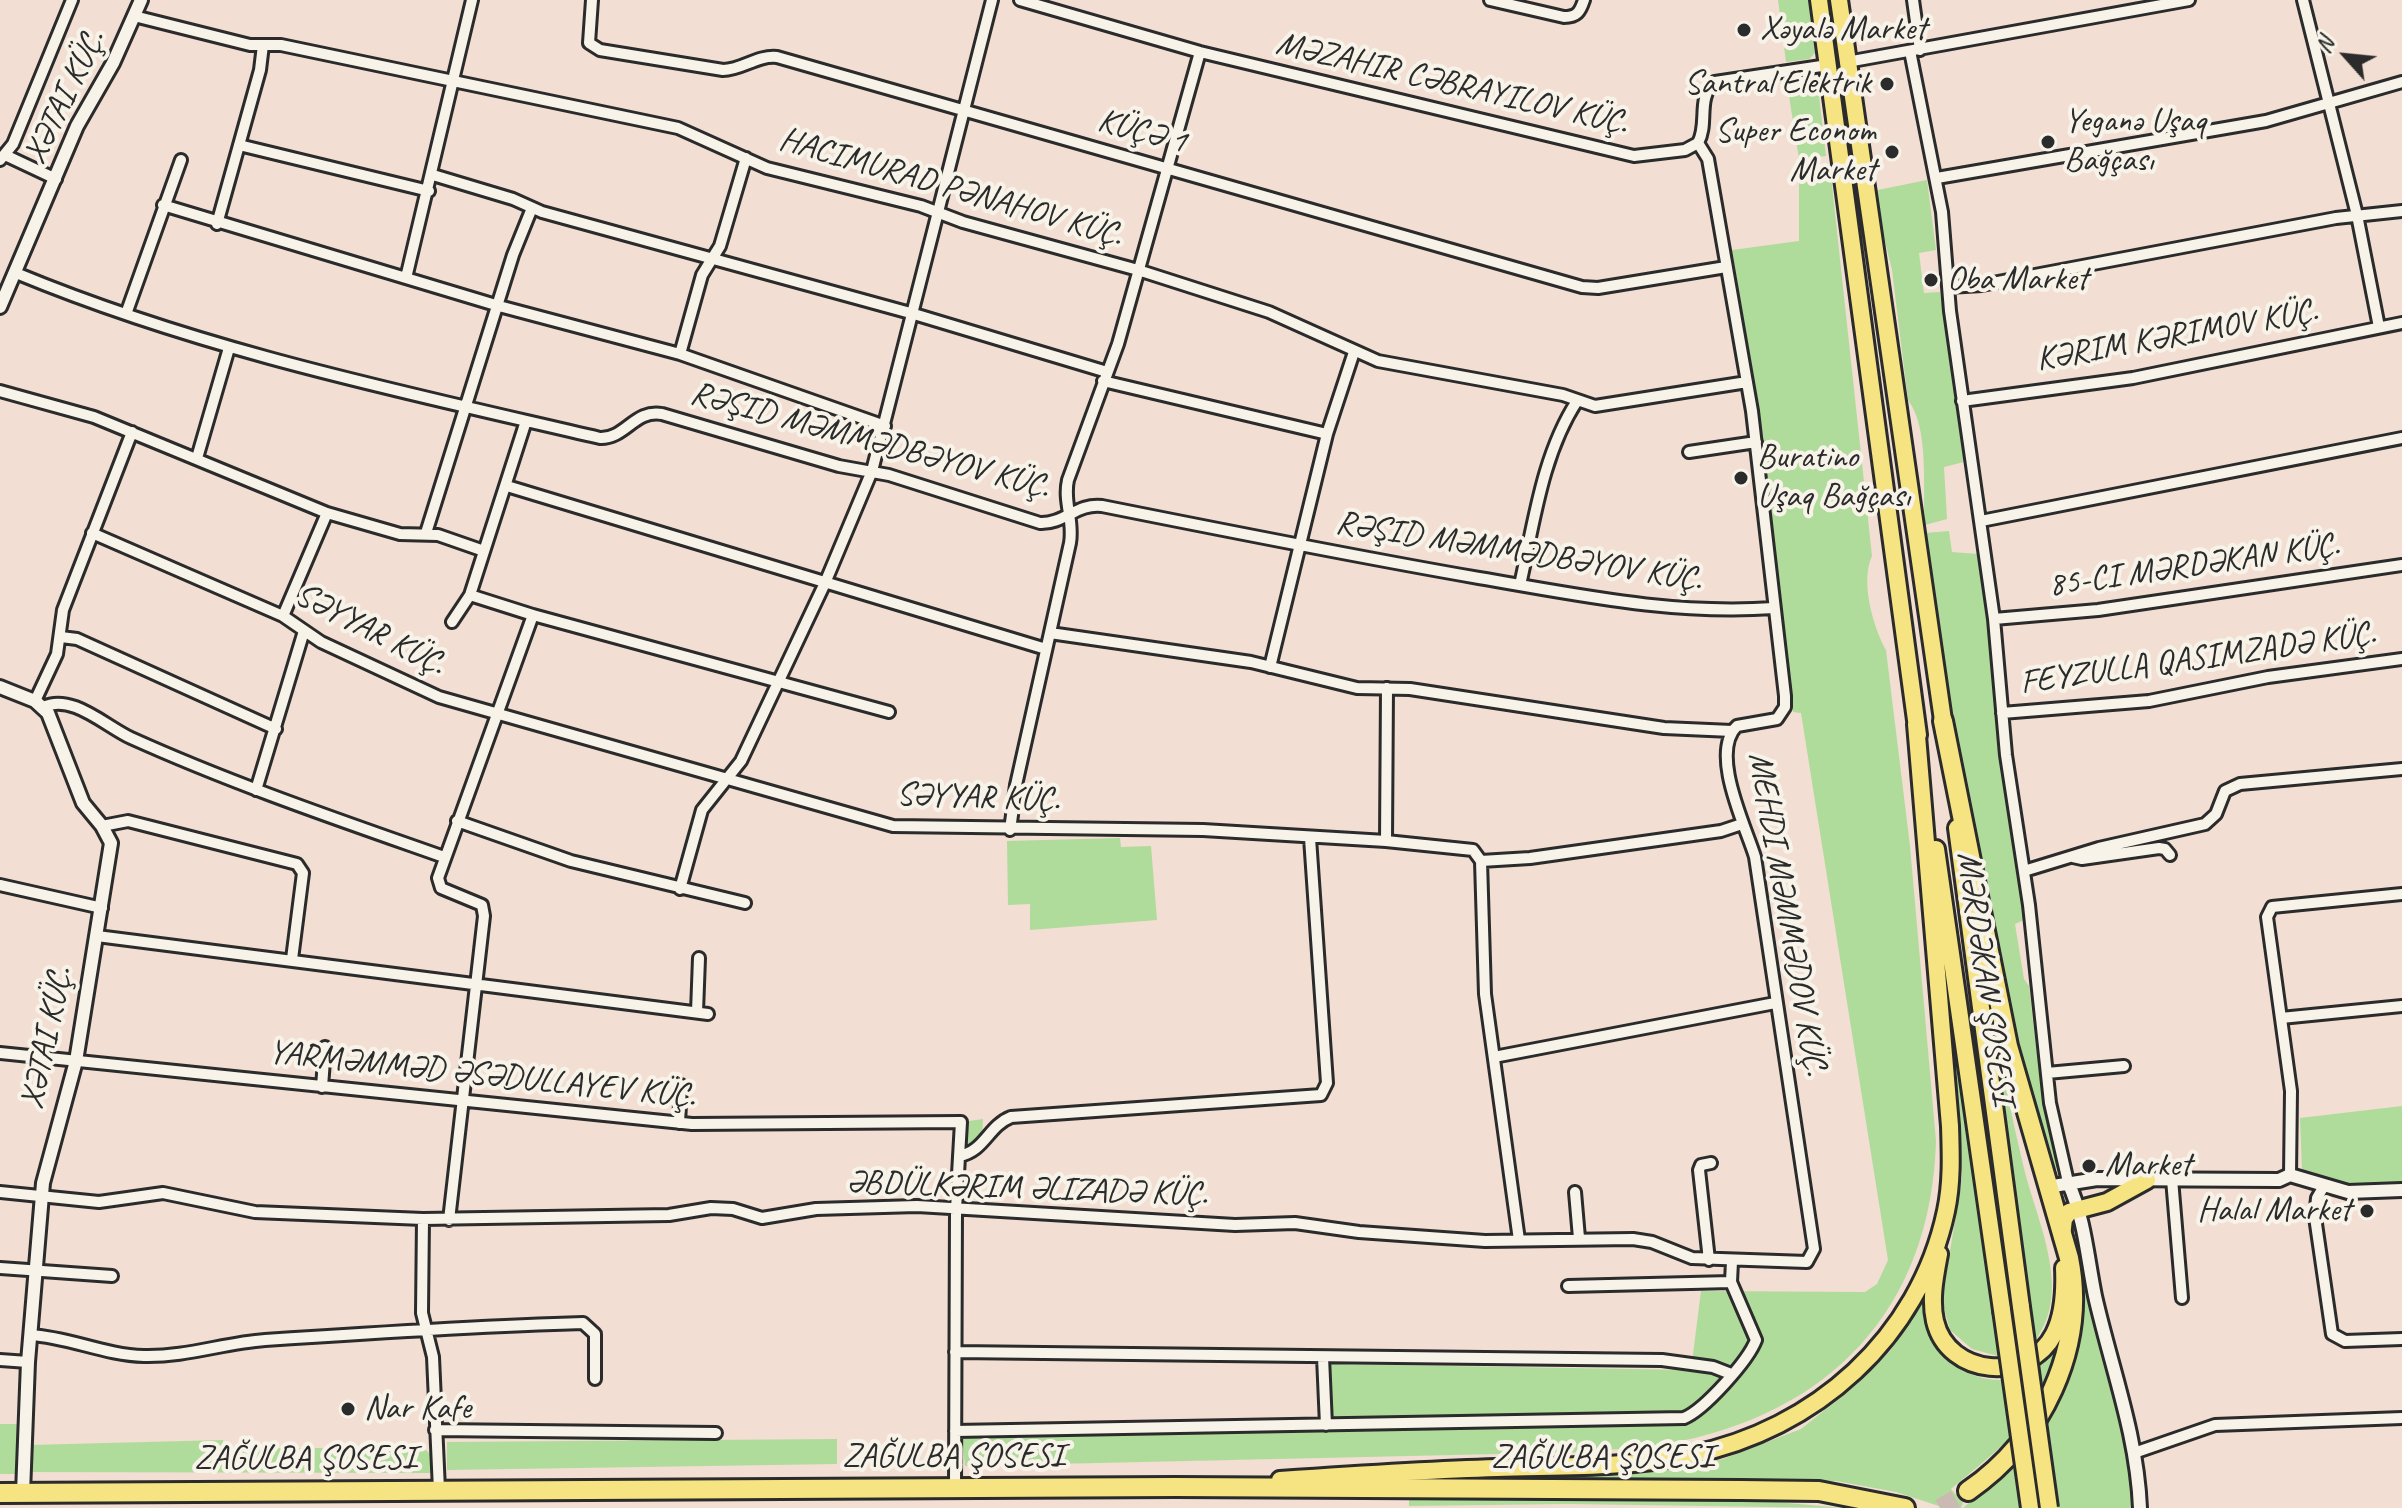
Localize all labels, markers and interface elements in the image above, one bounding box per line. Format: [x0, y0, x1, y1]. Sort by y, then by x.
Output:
place label: Xəyalə Market [1760, 10, 1926, 50]
north arrow [2306, 16, 2386, 96]
marker: Xəyalə Market [1735, 21, 1753, 39]
street label: XƏTAI KÜÇ. [15, 23, 115, 171]
street label: MƏZAHIR CƏBRAYILOV KÜÇ. [1272, 24, 1632, 144]
text: N [2309, 33, 2340, 58]
place label: Santral Elektrik [1684, 64, 1871, 104]
marker: Santral Elektrik [1878, 75, 1896, 93]
street label: KÜÇƏ 1 [1093, 101, 1191, 163]
place label: Yeganə Uşaq Bağçası [2064, 102, 2206, 182]
place label: Super Econom Market [1715, 112, 1876, 192]
street label: HACIMURAD PƏNAHOV KÜÇ. [775, 119, 1127, 257]
marker: Yeganə Uşaq Bağçası [2039, 133, 2057, 151]
marker: Super Econom Market [1883, 143, 1901, 161]
place label: Oba Market [1947, 260, 2088, 300]
marker: Oba Market [1922, 271, 1940, 289]
street label: KƏRIM KƏRIMOV KÜÇ. [2033, 291, 2321, 381]
street label: RƏŞID MƏMMƏDBƏYOV KÜÇ. [686, 373, 1054, 509]
place label: Buratino Uşaq Bağçası [1757, 438, 1910, 518]
marker: Buratino Uşaq Bağçası [1732, 469, 1750, 487]
street label: RƏŞID MƏMMƏDBƏYOV KÜÇ. [1333, 503, 1705, 601]
street label: 85-CI MƏRDƏKAN KÜÇ. [2046, 525, 2342, 607]
street label: SƏYYAR KÜÇ. [288, 575, 452, 685]
street label: FEYZULLA QASIMZADƏ KÜÇ. [2018, 614, 2378, 704]
street label: MEHDI MƏMMƏDOV KÜÇ. [1738, 749, 1836, 1079]
street label: SƏYYAR KÜÇ. [895, 775, 1061, 821]
street label: MƏRDƏKAN ŞOSESI [1947, 849, 2023, 1107]
street label: XƏTAI KÜÇ. [12, 963, 82, 1113]
street label: YARMƏMMƏD ƏSƏDULLAYEV KÜÇ. [267, 1032, 697, 1118]
place label: Market [2105, 1146, 2191, 1186]
marker: Market [2080, 1157, 2098, 1175]
street label: ƏBDÜLKƏRIM ƏLIZADƏ KÜÇ. [846, 1162, 1208, 1216]
place label: Halal Market [2197, 1191, 2351, 1231]
marker: Halal Market [2358, 1202, 2376, 1220]
place label: Nar Kafe [364, 1389, 471, 1429]
marker: Nar Kafe [339, 1400, 357, 1418]
street label: ZAĞULBA ŞOSESI [842, 1437, 1064, 1477]
street label: ZAĞULBA ŞOSESI [1491, 1438, 1713, 1478]
street label: ZAĞULBA ŞOSESI [194, 1439, 416, 1479]

